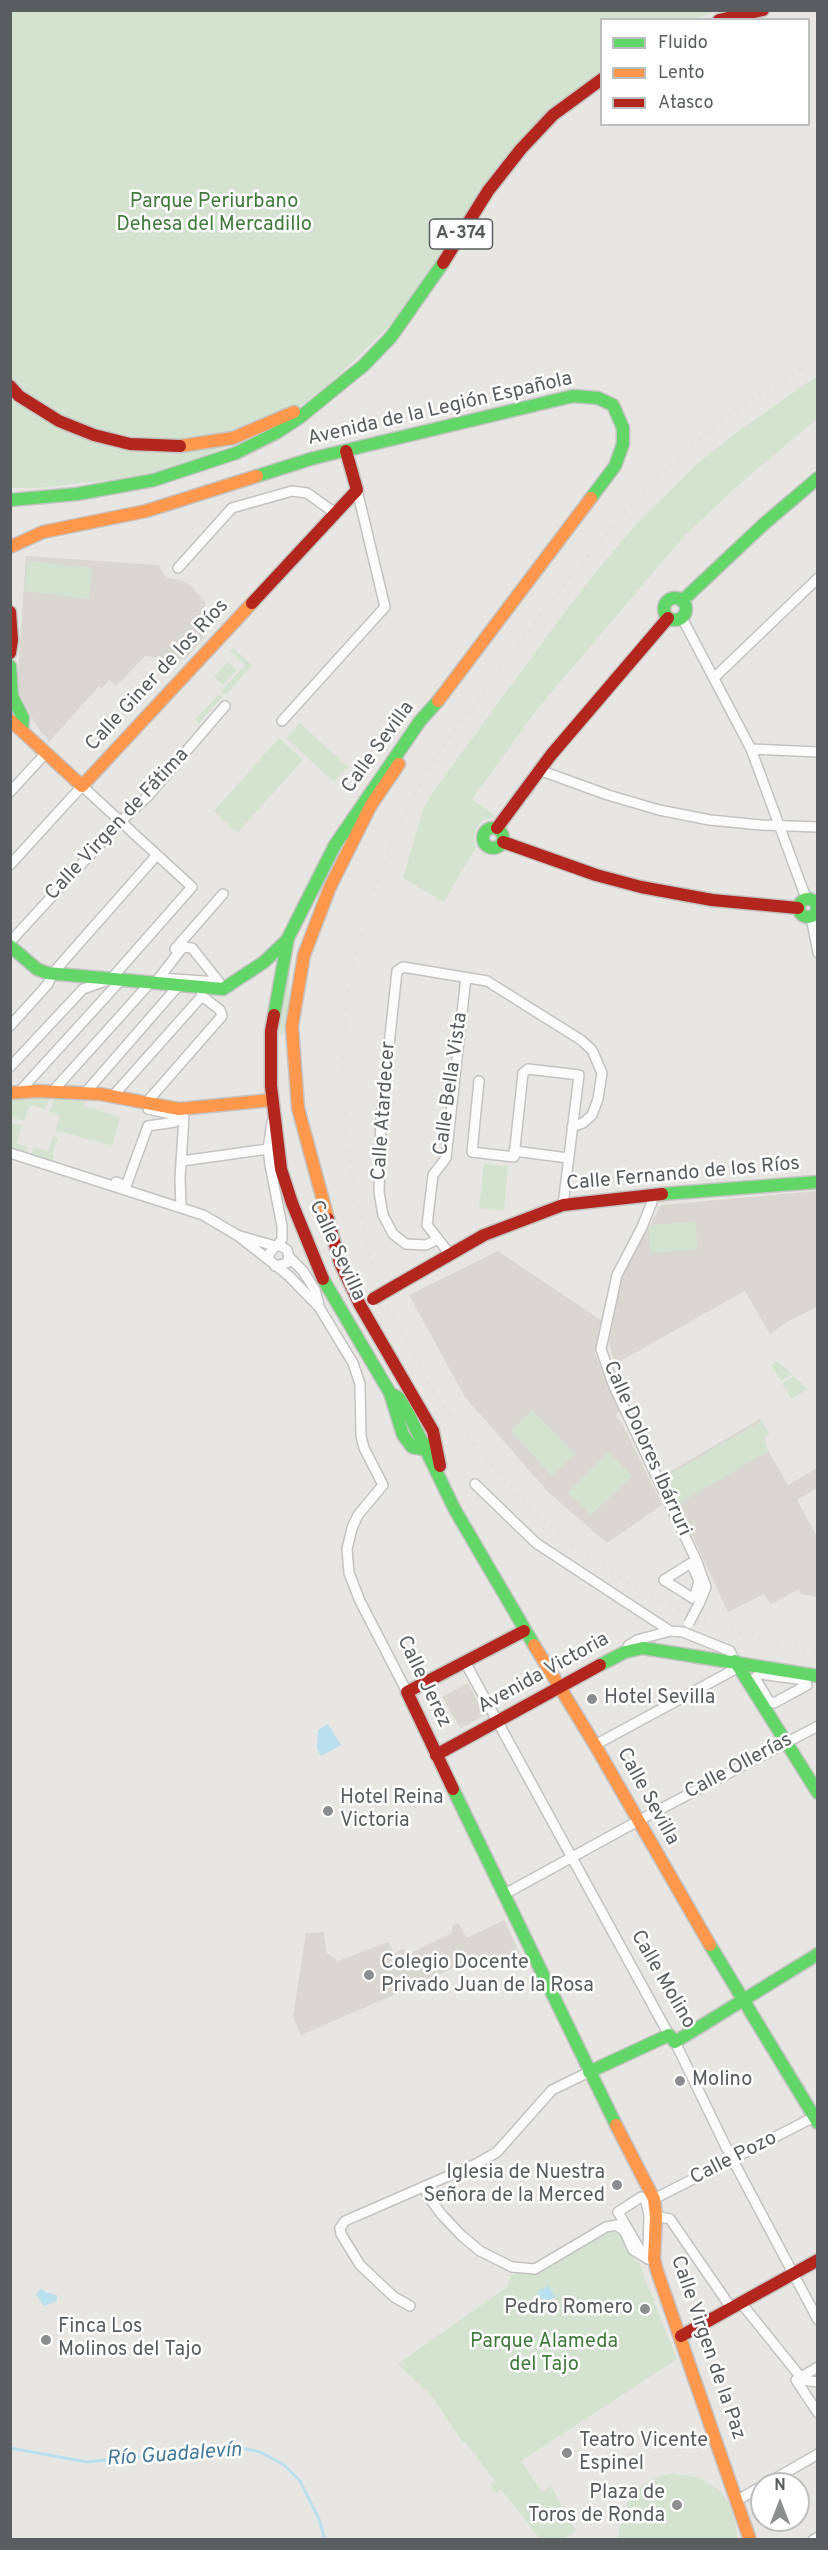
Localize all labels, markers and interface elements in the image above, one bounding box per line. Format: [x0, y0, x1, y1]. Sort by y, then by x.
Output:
legend [600, 18, 810, 126]
text: Fluido [658, 32, 708, 55]
text: Lento [658, 62, 704, 85]
text: Atasco [658, 92, 714, 115]
park label: Parque Periurbano Dehesa del Mercadillo [116, 191, 312, 238]
road number: A-374 [430, 219, 492, 249]
street label: Avenida de la Legión Española [305, 368, 575, 452]
street label: Calle Giner de los Ríos [81, 595, 235, 757]
street label: Calle Sevilla [338, 697, 420, 799]
street label: Calle Virgen de Fátima [41, 744, 195, 906]
street label: Calle Bella Vista [430, 1011, 474, 1157]
street label: Calle Atardecer [368, 1041, 402, 1181]
street label: Calle Fernando de los Ríos [565, 1153, 801, 1197]
street label: Calle Sevilla [302, 1197, 370, 1305]
street label: Calle Dolores Ibárruri [597, 1358, 695, 1540]
street label: Avenida Victoria [474, 1628, 614, 1720]
street label: Calle Jerez [390, 1632, 456, 1732]
place label: Hotel Sevilla [604, 1687, 715, 1711]
marker: Hotel Sevilla [585, 1692, 599, 1706]
street label: Calle Ollerías [681, 1729, 797, 1805]
street label: Calle Sevilla [610, 1744, 684, 1850]
place label: Hotel Reina Victoria [340, 1787, 444, 1834]
marker: Hotel Reina Victoria [321, 1804, 335, 1818]
street label: Calle Molino [624, 1926, 700, 2034]
place label: Colegio Docente Privado Juan de la Rosa [381, 1952, 594, 1999]
marker: Colegio Docente Privado Juan de la Rosa [362, 1968, 376, 1982]
place label: Molino [692, 2069, 752, 2093]
marker: Molino [673, 2074, 687, 2088]
street label: Calle Pozo [687, 2127, 781, 2191]
place label: Iglesia de Nuestra Señora de la Merced [424, 2162, 605, 2209]
marker: Iglesia de Nuestra Señora de la Merced [610, 2178, 624, 2192]
street label: Calle Virgen de la Paz [664, 2253, 750, 2443]
place label: Pedro Romero [504, 2297, 633, 2321]
marker: Pedro Romero [638, 2302, 652, 2316]
place label: Finca Los Molinos del Tajo [58, 2316, 202, 2363]
park label: Parque Alameda del Tajo [470, 2331, 618, 2378]
marker: Finca Los Molinos del Tajo [39, 2333, 53, 2347]
place label: Teatro Vicente Espinel [579, 2430, 708, 2477]
water label: Río Guadalevín [105, 2439, 243, 2473]
marker: Teatro Vicente Espinel [560, 2446, 574, 2460]
north arrow [750, 2472, 810, 2532]
text: N [774, 2476, 786, 2496]
place label: Plaza de Toros de Ronda [528, 2482, 665, 2529]
marker: Plaza de Toros de Ronda [670, 2498, 684, 2512]

